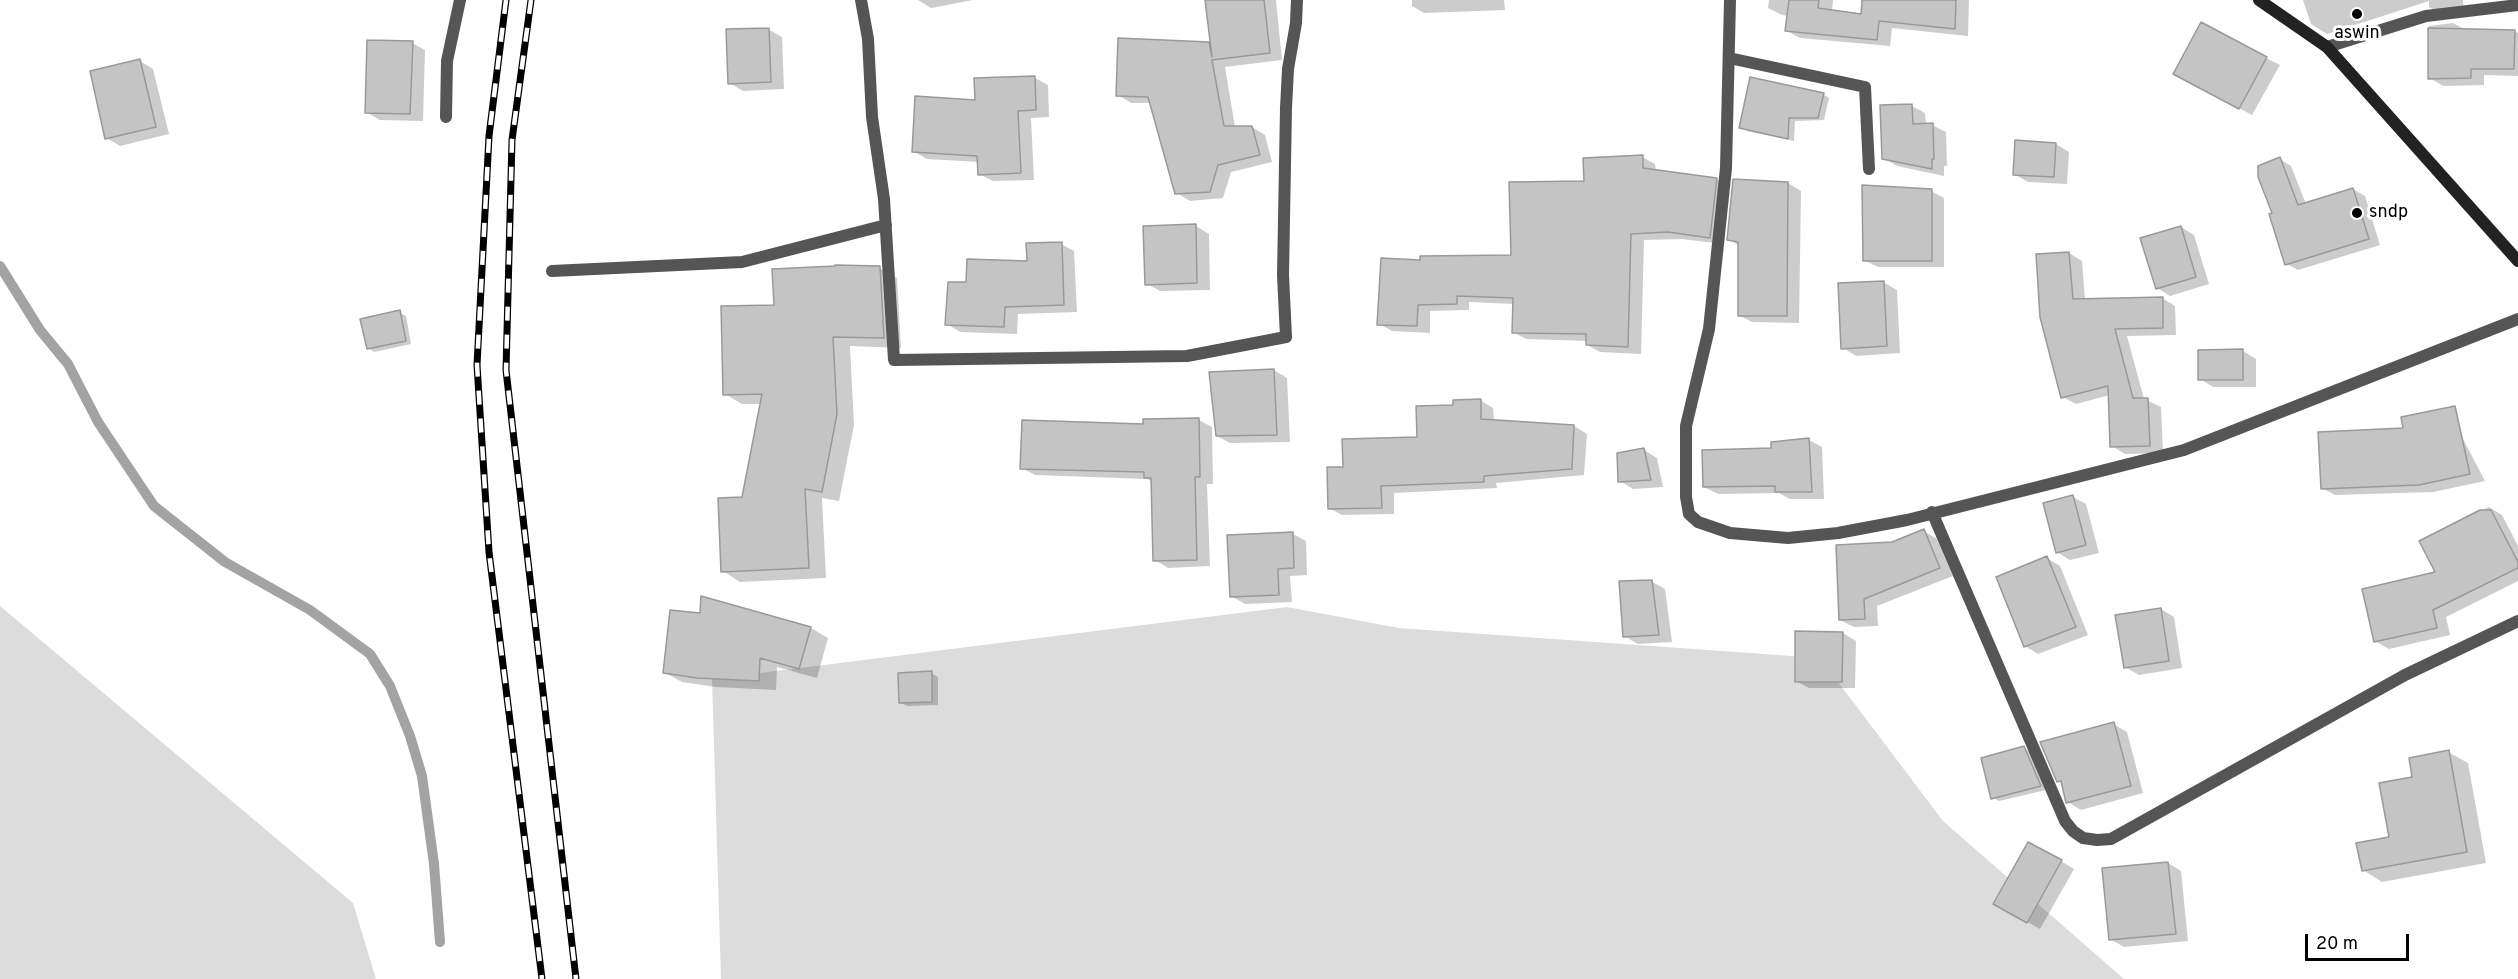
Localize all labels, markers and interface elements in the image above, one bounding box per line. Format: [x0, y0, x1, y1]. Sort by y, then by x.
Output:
marker: aswin [2350, 7, 2364, 21]
place label: aswin [2334, 23, 2380, 45]
place label: sndp [2369, 202, 2408, 224]
marker: sndp [2350, 206, 2364, 220]
scale bar [2308, 922, 2412, 960]
text: 20 m [2316, 933, 2358, 956]

